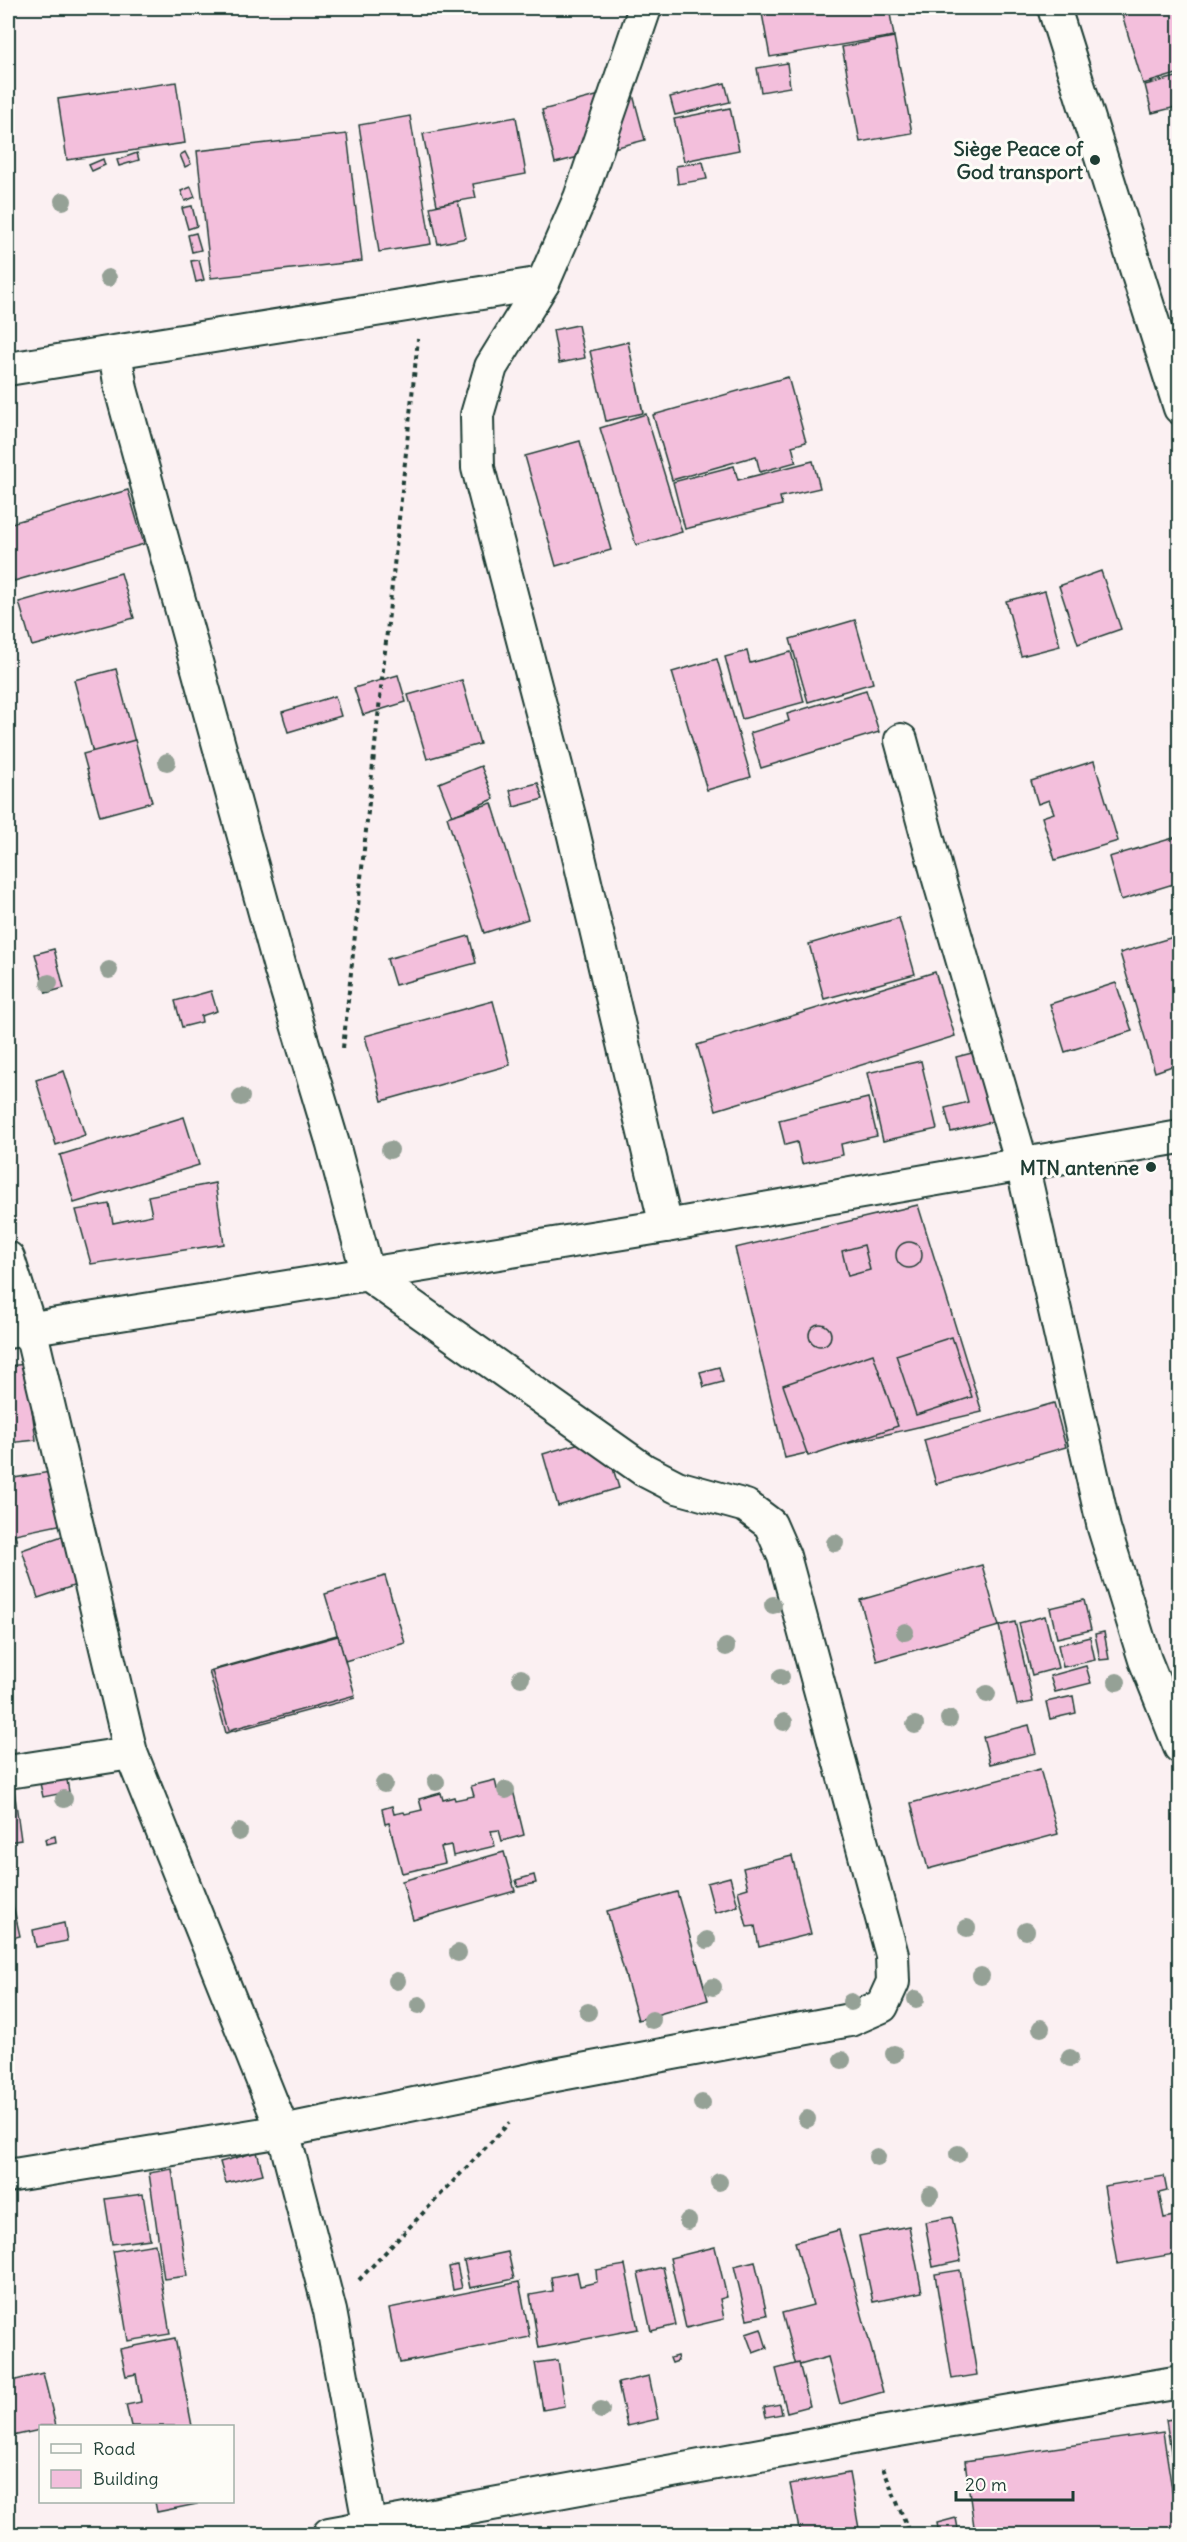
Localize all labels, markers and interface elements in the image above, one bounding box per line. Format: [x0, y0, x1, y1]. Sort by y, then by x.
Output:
place label: Siège Peace of God transport [954, 136, 1084, 184]
marker: Siège Peace of God transport [1088, 153, 1102, 167]
place label: MTN antenne [1020, 1155, 1139, 1180]
marker: MTN antenne [1144, 1160, 1158, 1174]
legend [39, 2425, 234, 2503]
text: Road [93, 2437, 136, 2460]
scale bar [956, 2464, 1073, 2502]
text: Building [93, 2467, 158, 2490]
text: 20 m [965, 2473, 1007, 2496]

